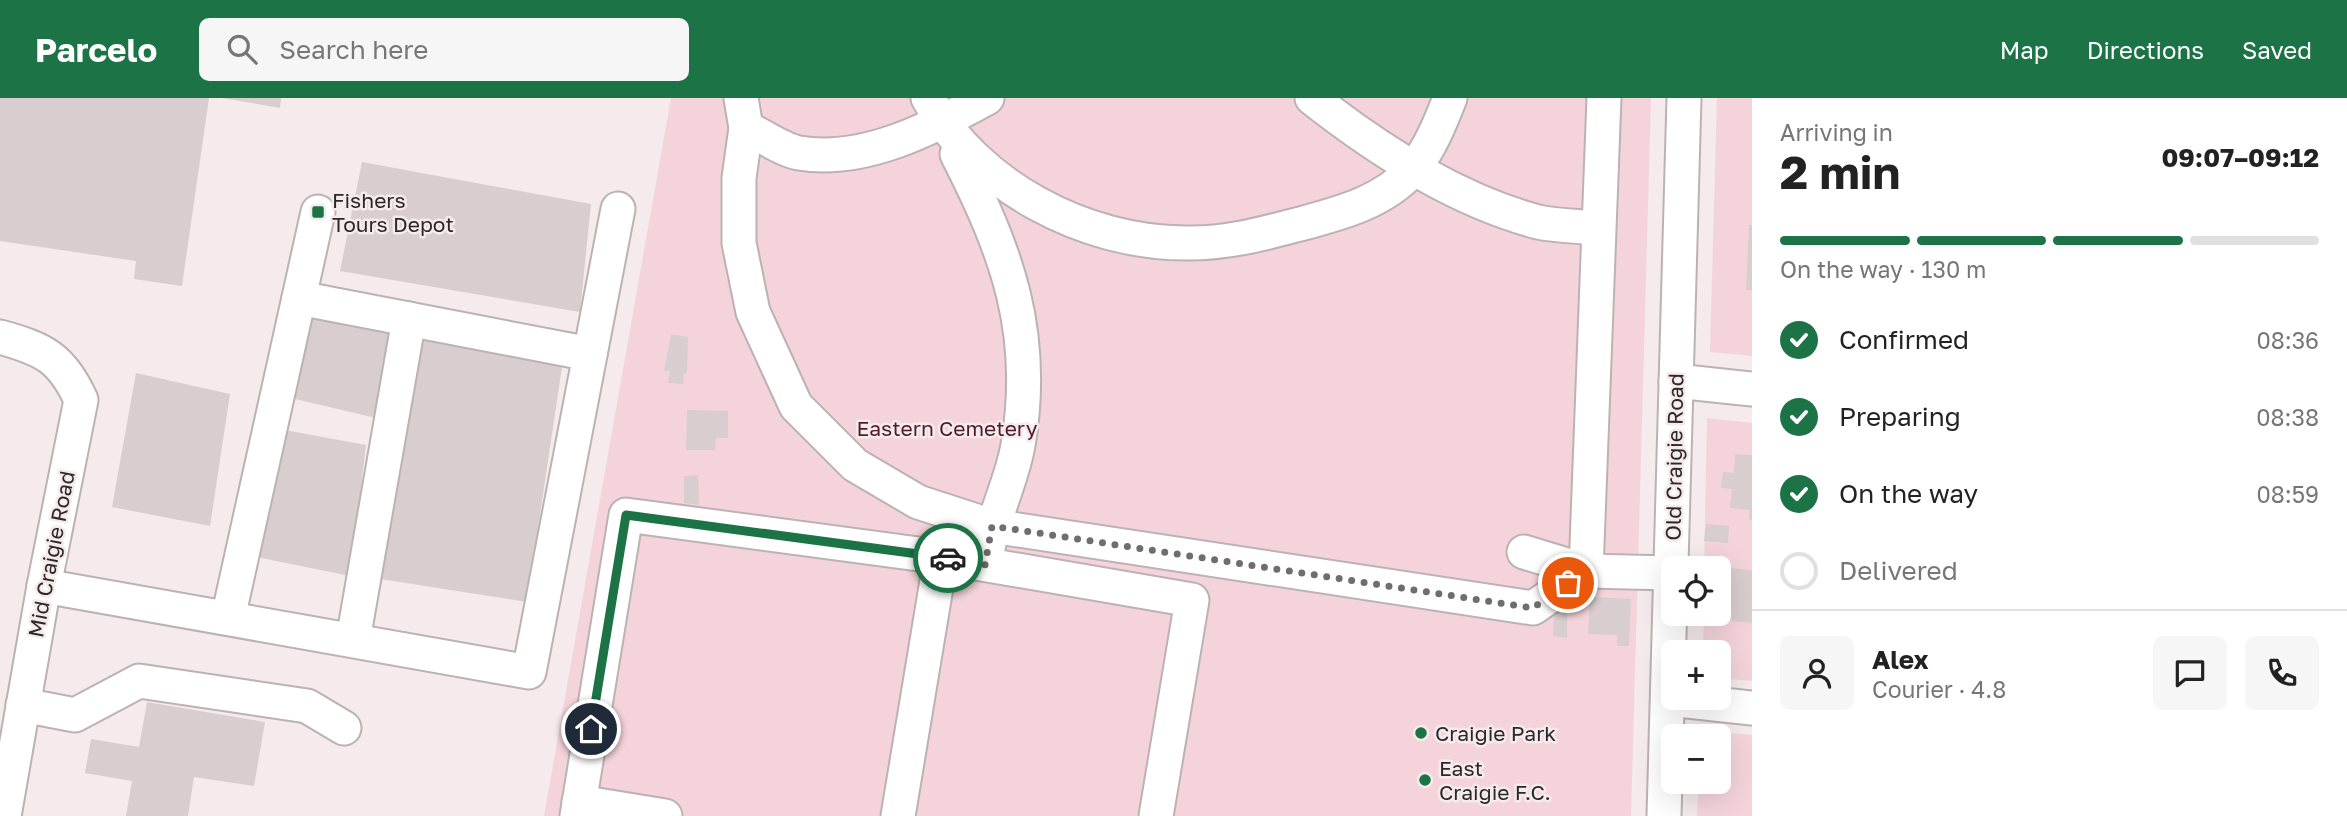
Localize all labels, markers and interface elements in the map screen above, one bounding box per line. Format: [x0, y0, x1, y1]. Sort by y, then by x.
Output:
search box [199, 18, 689, 81]
text: Parcelo [35, 30, 157, 69]
icon: search [223, 30, 261, 68]
text: Search here [279, 34, 428, 65]
text: Map [2000, 35, 2049, 64]
text: Directions [2087, 35, 2204, 64]
text: Saved [2242, 35, 2312, 64]
text: Arriving in [1780, 118, 1893, 146]
text: 09:07–09:12 [2161, 142, 2319, 173]
text: 2 min [1780, 144, 1900, 199]
place label: Fishers Tours Depot [332, 187, 454, 237]
marker: Fishers Tours Depot [310, 204, 326, 220]
text: On the way · 130 m [1780, 255, 1986, 283]
icon: check [1780, 321, 1818, 359]
text: Confirmed [1839, 324, 1969, 355]
text: 08:36 [2256, 326, 2319, 354]
street label: Old Craigie Road [1660, 373, 1688, 541]
icon: check [1780, 398, 1818, 436]
text: Preparing [1839, 401, 1961, 432]
text: 08:38 [2256, 403, 2319, 431]
park label: Eastern Cemetery [857, 415, 1038, 441]
street label: Mid Craigie Road [22, 469, 80, 639]
icon: check [1780, 475, 1818, 513]
text: On the way [1839, 478, 1978, 509]
text: 08:59 [2257, 480, 2319, 508]
courier [913, 523, 983, 593]
icon: car [929, 539, 967, 577]
pin [1538, 553, 1598, 613]
text: Delivered [1839, 555, 1958, 586]
map controls [1661, 556, 1731, 794]
button: locate [1661, 556, 1731, 626]
icon: bag [1549, 564, 1587, 602]
button: person [1780, 636, 1854, 710]
button: chat [2153, 636, 2227, 710]
button: phone [2245, 636, 2319, 710]
button: + [1661, 640, 1731, 710]
text: Alex [1872, 644, 1929, 675]
text: Courier · 4.8 [1872, 675, 2006, 703]
pin [561, 699, 621, 759]
icon: home [572, 710, 610, 748]
place label: Craigie Park [1435, 720, 1556, 746]
button: − [1661, 724, 1731, 794]
marker: Craigie Park [1413, 725, 1429, 741]
place label: East Craigie F.C. [1439, 755, 1551, 805]
marker: East Craigie F.C. [1417, 772, 1433, 788]

